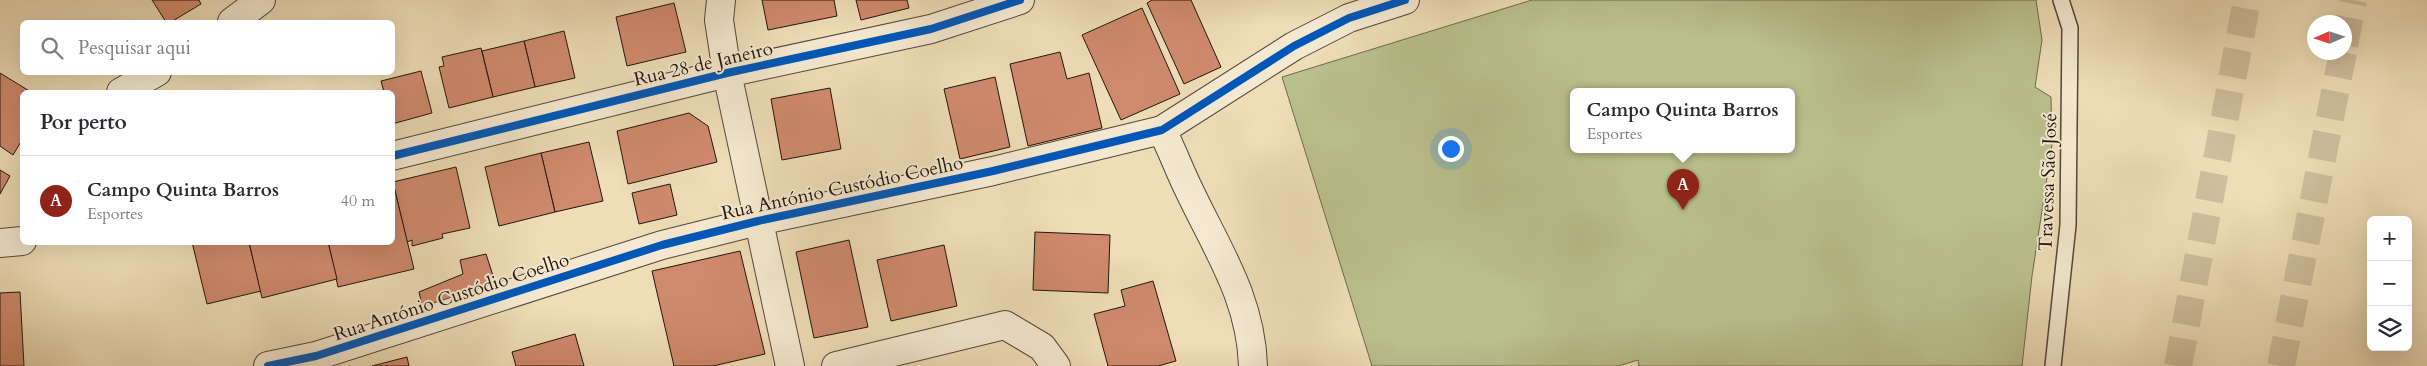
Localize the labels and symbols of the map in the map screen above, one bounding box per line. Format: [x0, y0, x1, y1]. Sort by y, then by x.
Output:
north arrow [2307, 15, 2352, 60]
street label: Rua 28 de Janeiro [631, 35, 775, 93]
street label: Travessa São José [2033, 113, 2063, 252]
your location [1438, 136, 1464, 162]
street label: Rua António Custódio Coelho [719, 150, 965, 226]
pin: A [1667, 169, 1699, 210]
street label: Rua António Custódio Coelho [330, 247, 572, 347]

